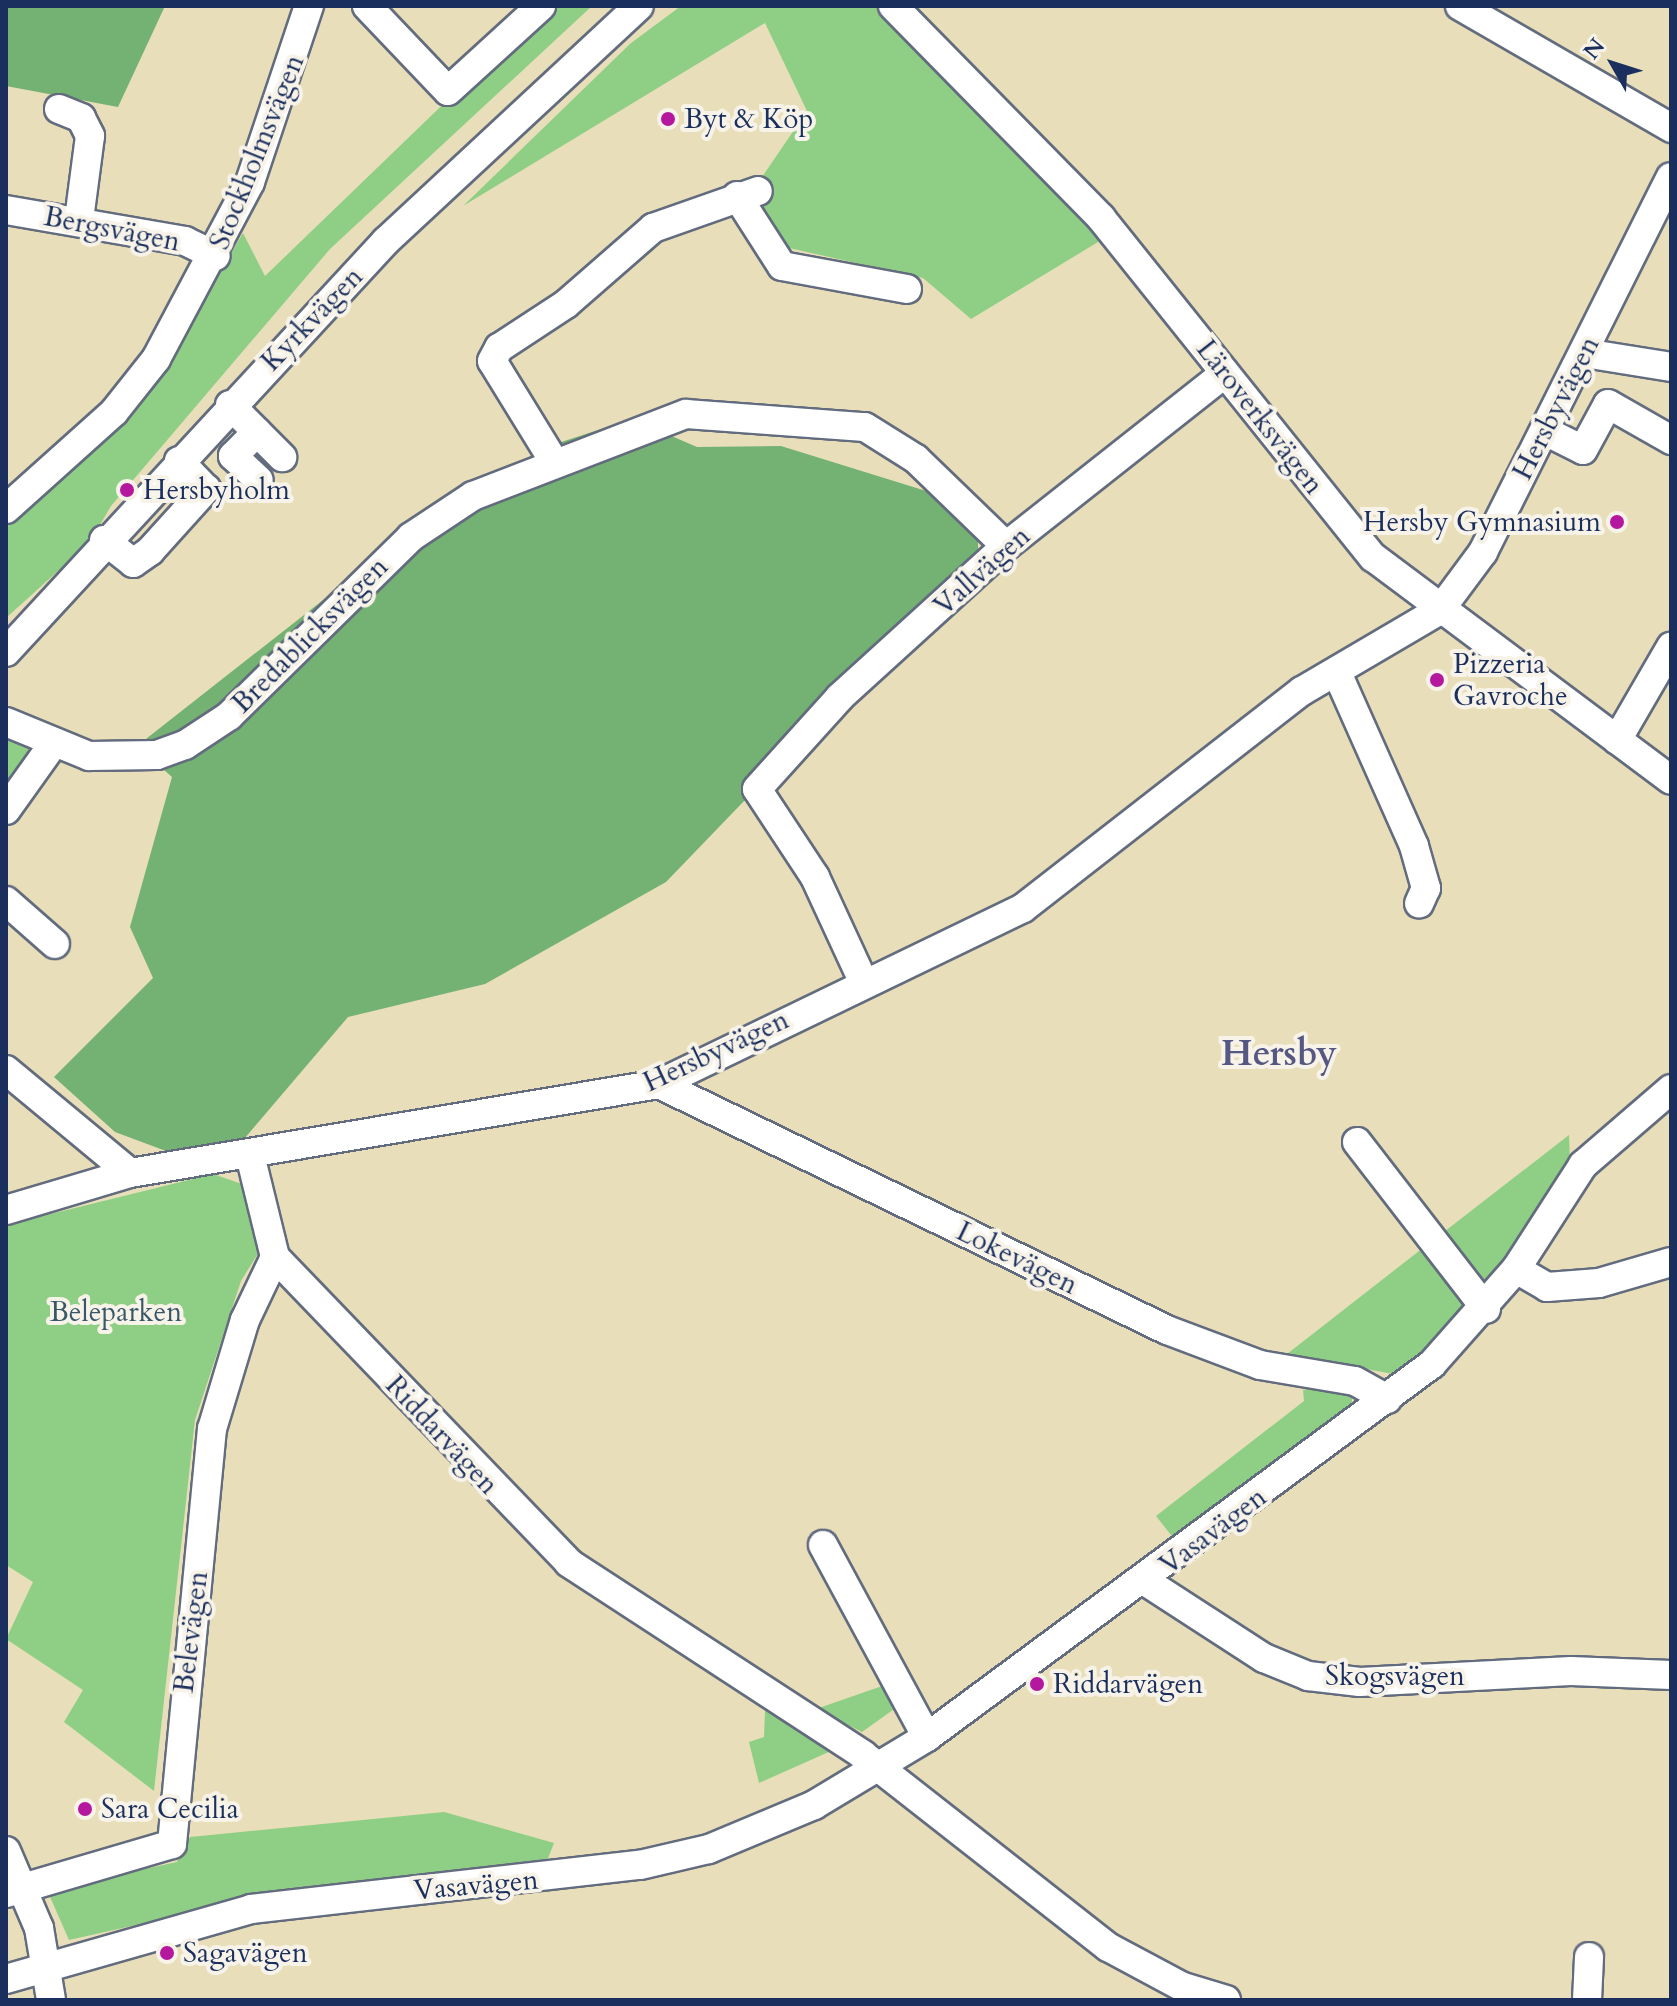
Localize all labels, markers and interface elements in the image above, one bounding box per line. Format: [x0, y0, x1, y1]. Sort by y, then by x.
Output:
north arrow [1573, 24, 1653, 104]
text: N [1577, 32, 1612, 66]
street label: Stockholmsvägen [203, 50, 311, 254]
place label: Byt & Köp [684, 102, 813, 136]
marker: Byt & Köp [659, 110, 677, 128]
street label: Bergsvägen [41, 199, 183, 259]
street label: Kyrkvägen [254, 260, 370, 378]
street label: Hersbyvägen [1506, 331, 1606, 485]
street label: Läroverksvägen [1189, 333, 1331, 501]
place label: Hersbyholm [143, 473, 290, 507]
marker: Hersbyholm [118, 481, 136, 499]
place label: Hersby Gymnasium [1363, 505, 1601, 539]
marker: Hersby Gymnasium [1608, 513, 1626, 531]
street label: Vallvägen [927, 519, 1037, 623]
street label: Bredablicksvägen [225, 550, 395, 720]
place label: Pizzeria Gavroche [1453, 647, 1568, 713]
marker: Pizzeria Gavroche [1428, 671, 1446, 689]
street label: Hersbyvägen [638, 1003, 794, 1099]
district label: Hersby [1221, 1032, 1337, 1076]
street label: Lokevägen [951, 1214, 1083, 1302]
park label: Beleparken [50, 1295, 182, 1329]
street label: Riddarvägen [378, 1369, 506, 1501]
street label: Vasavägen [1153, 1480, 1273, 1582]
street label: Belevägen [167, 1569, 215, 1695]
street label: Skogsvägen [1325, 1659, 1465, 1693]
place label: Riddarvägen [1053, 1667, 1203, 1701]
marker: Riddarvägen [1028, 1675, 1046, 1693]
place label: Sara Cecilia [101, 1792, 239, 1826]
marker: Sara Cecilia [76, 1800, 94, 1818]
street label: Vasavägen [412, 1863, 540, 1907]
place label: Sagavägen [183, 1936, 308, 1970]
marker: Sagavägen [158, 1944, 176, 1962]

